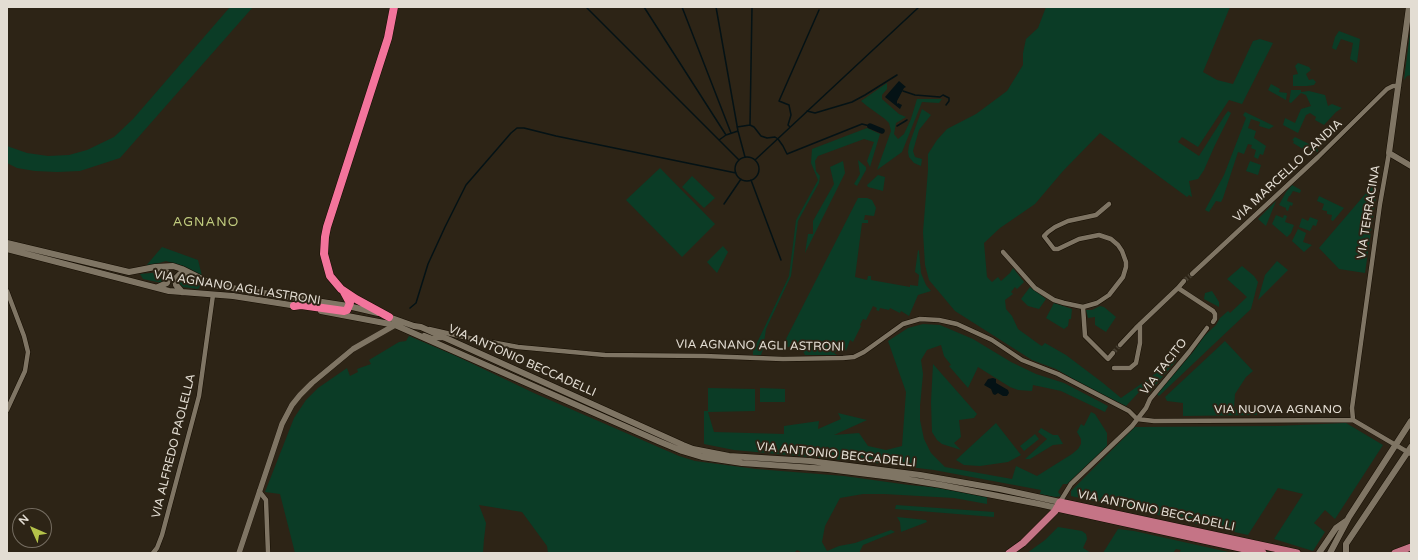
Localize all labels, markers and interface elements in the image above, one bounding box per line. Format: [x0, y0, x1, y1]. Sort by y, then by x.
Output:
street label: VIA MARCELLO CANDIA [1230, 117, 1346, 225]
street label: VIA TERRACINA [1354, 164, 1384, 260]
district label: AGNANO [173, 215, 239, 231]
street label: VIA AGNANO AGLI ASTRONI [153, 268, 321, 308]
street label: VIA ANTONIO BECCADELLI [446, 322, 598, 400]
street label: VIA TACITO [1137, 336, 1191, 398]
street label: VIA AGNANO AGLI ASTRONI [676, 337, 844, 355]
street label: VIA ALFREDO PAOLELLA [149, 372, 199, 520]
street label: VIA NUOVA AGNANO [1214, 403, 1342, 417]
street label: VIA ANTONIO BECCADELLI [756, 439, 916, 471]
street label: VIA ANTONIO BECCADELLI [1076, 487, 1236, 535]
north arrow [12, 508, 52, 548]
text: N [16, 512, 32, 528]

